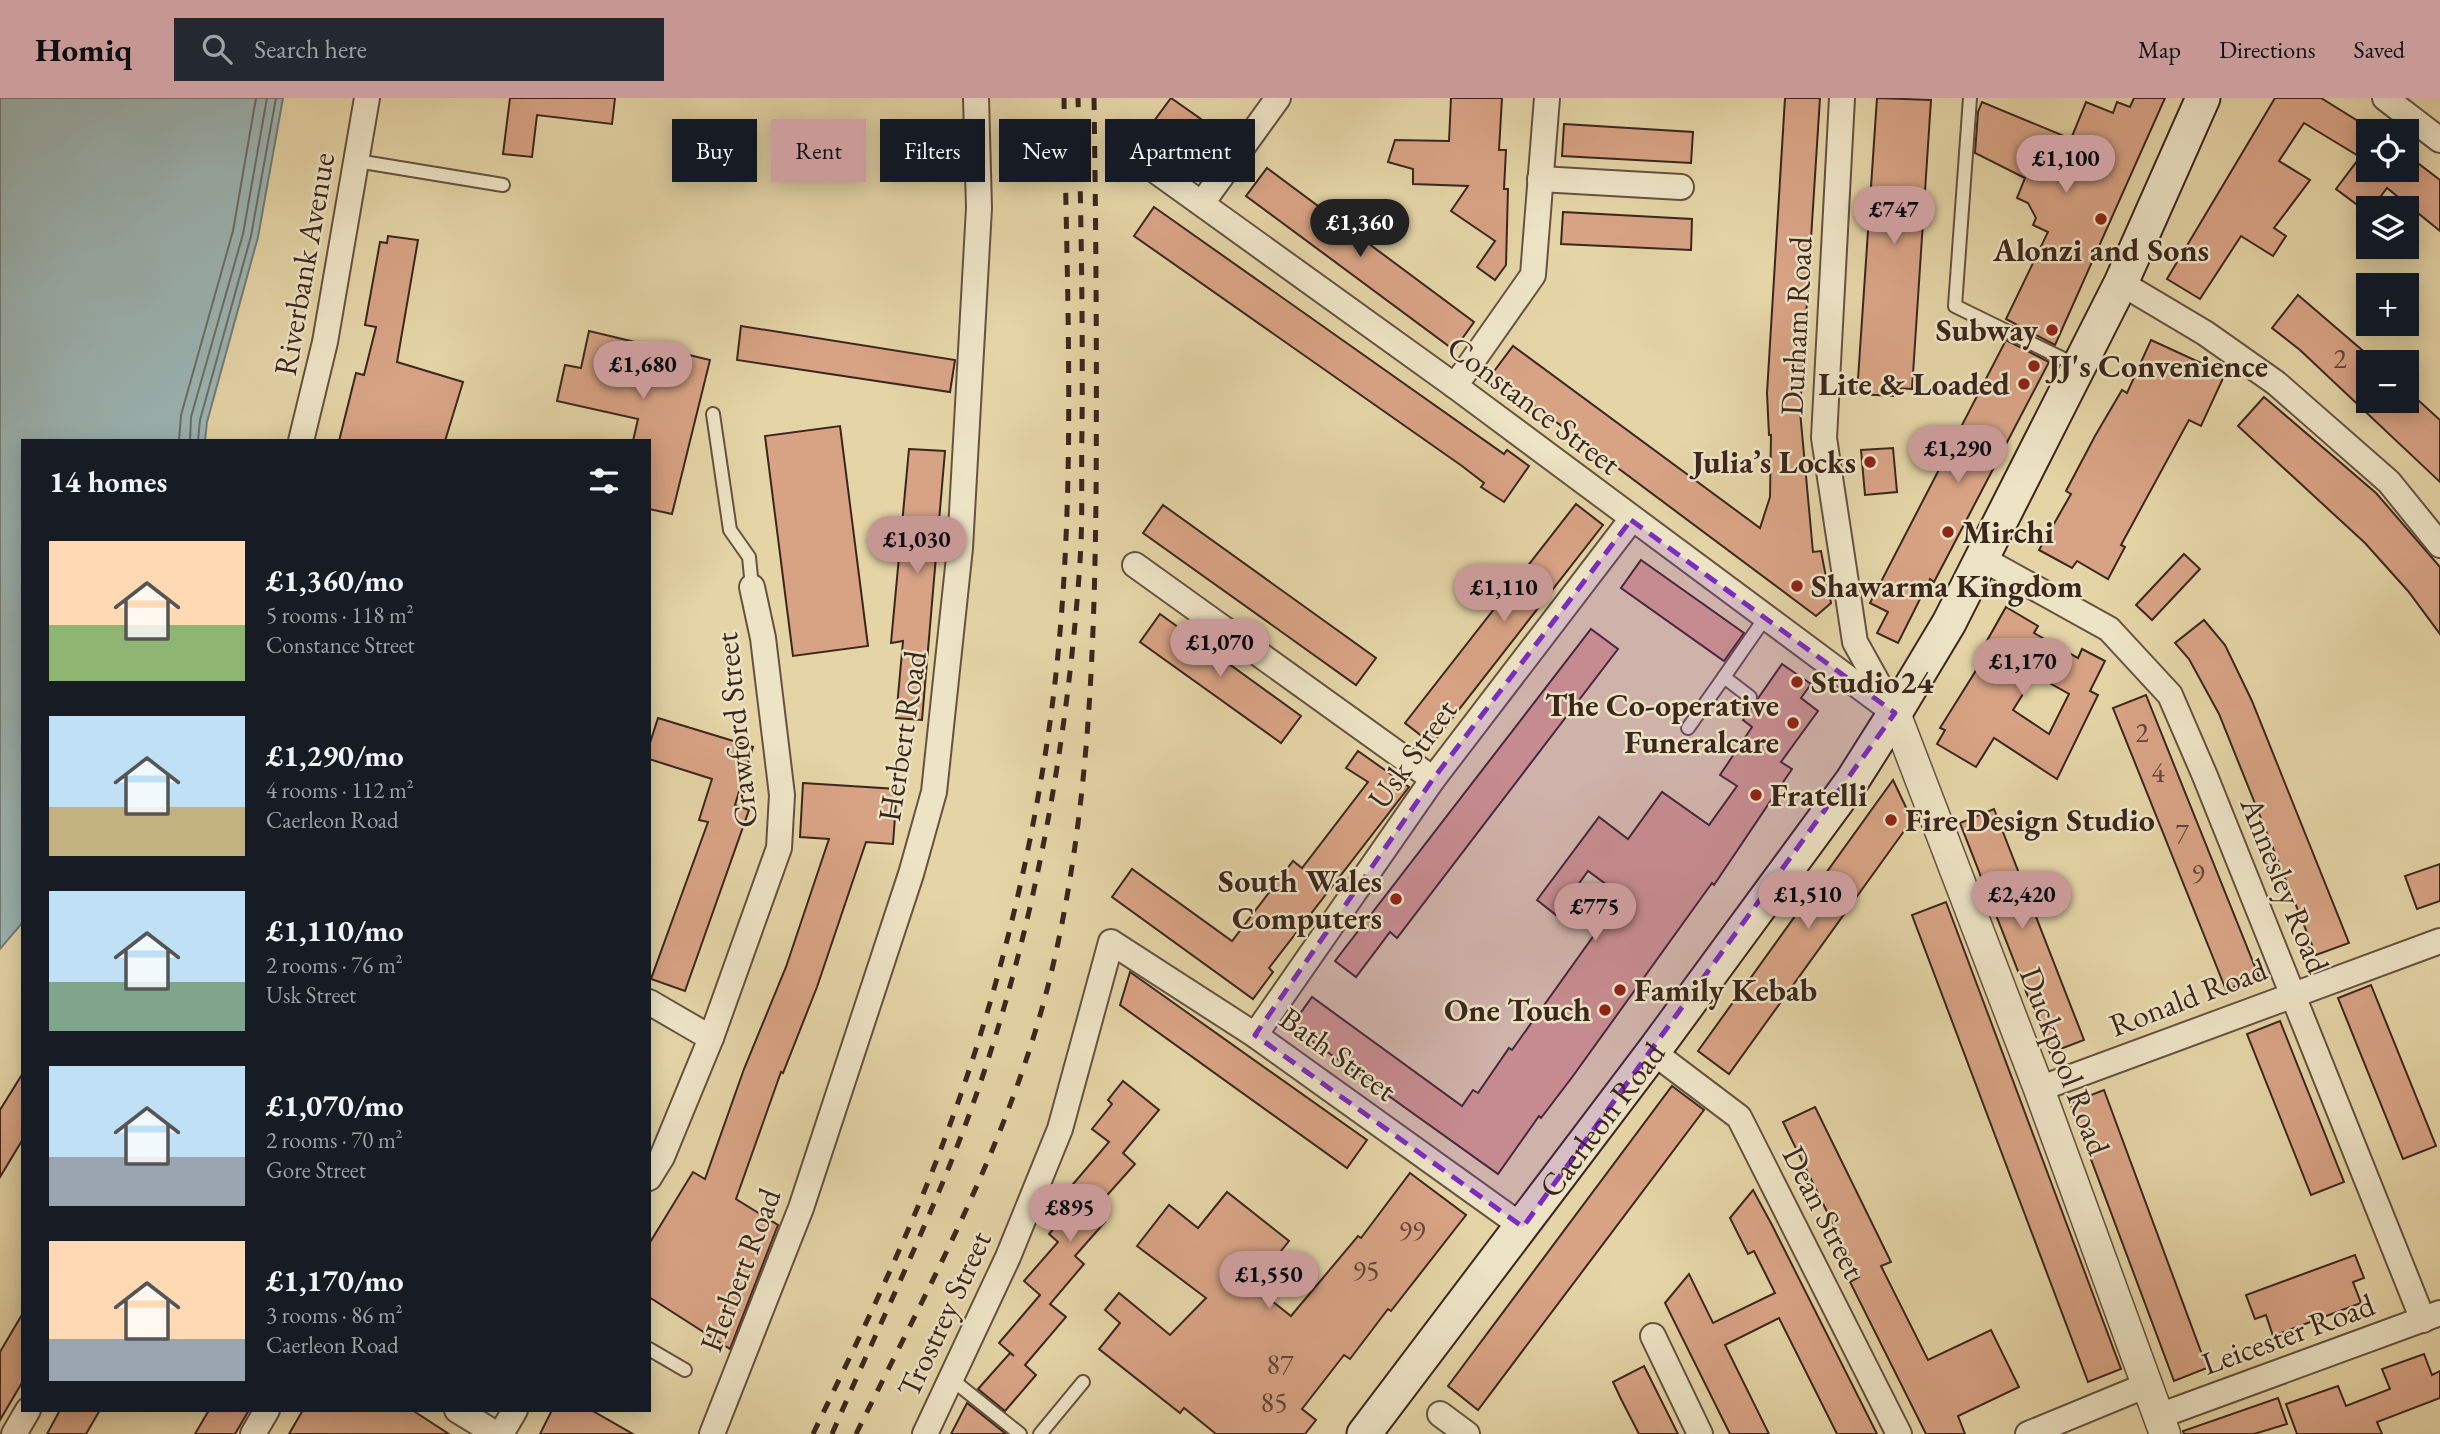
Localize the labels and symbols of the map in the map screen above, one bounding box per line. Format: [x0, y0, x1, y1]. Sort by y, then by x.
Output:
pin: £1,100 [2009, 136, 2123, 195]
street label: Riverbank Avenue [264, 149, 344, 379]
pin: £747 [1853, 186, 1935, 246]
pin: £1,360 [1303, 200, 1417, 259]
marker: Alonzi and Sons [2093, 211, 2109, 227]
place label: Alonzi and Sons [1992, 229, 2209, 271]
street label: Durham Road [1770, 235, 1822, 417]
place label: Subway [1936, 309, 2039, 351]
marker: Subway [2044, 322, 2060, 338]
street label: Constance Street [1439, 326, 1629, 484]
house number: 2 [2333, 340, 2347, 376]
pin: £1,680 [586, 342, 700, 401]
place label: JJ's Convenience [2045, 345, 2268, 387]
marker: JJ's Convenience [2026, 358, 2042, 374]
place label: Lite & Loaded [1818, 363, 2010, 405]
marker: Lite & Loaded [2016, 376, 2032, 392]
pin: £1,290 [1901, 426, 2015, 485]
place label: Julia’s Locks [1689, 441, 1856, 483]
marker: Julia’s Locks [1862, 454, 1878, 470]
place label: Mirchi [1962, 511, 2054, 553]
pin: £1,030 [860, 517, 974, 576]
marker: Mirchi [1940, 524, 1956, 540]
pin: £1,110 [1447, 564, 1561, 624]
place label: Shawarma Kingdom [1811, 565, 2083, 607]
marker: Shawarma Kingdom [1789, 578, 1805, 594]
pin: £1,070 [1163, 620, 1277, 679]
street label: Crawford Street [705, 630, 767, 830]
pin: £1,170 [1966, 638, 2080, 698]
street label: Herbert Road [868, 647, 936, 824]
place label: Studio24 [1811, 661, 1935, 703]
marker: Studio24 [1789, 674, 1805, 690]
place label: The Co-operative Funeralcare [1545, 684, 1779, 763]
street label: Usk Street [1358, 691, 1466, 817]
house number: 2 [2135, 714, 2149, 750]
marker: The Co-operative Funeralcare [1785, 715, 1801, 731]
house number: 4 [2151, 754, 2165, 790]
place label: Fratelli [1770, 774, 1868, 816]
marker: Fratelli [1748, 787, 1764, 803]
street label: Annesley Road [2230, 790, 2340, 980]
place label: Fire Design Studio [1905, 799, 2155, 841]
marker: Fire Design Studio [1883, 812, 1899, 828]
house number: 7 [2175, 815, 2189, 851]
house number: 9 [2191, 855, 2205, 891]
place label: South Wales Computers [1218, 860, 1382, 939]
pin: £1,510 [1751, 872, 1865, 931]
pin: £2,420 [1965, 872, 2079, 931]
pin: £775 [1554, 884, 1636, 943]
marker: South Wales Computers [1388, 891, 1404, 907]
street label: Ronald Road [2103, 947, 2274, 1046]
street label: Duckpool Road [2010, 961, 2120, 1162]
place label: Family Kebab [1634, 969, 1817, 1011]
marker: Family Kebab [1612, 982, 1628, 998]
place label: One Touch [1444, 989, 1591, 1031]
street label: Bath Street [1271, 997, 1405, 1111]
marker: One Touch [1597, 1002, 1613, 1018]
street label: Caerleon Road [1529, 1033, 1675, 1206]
street label: Dean Street [1773, 1139, 1875, 1285]
street label: Herbert Road [690, 1181, 791, 1358]
pin: £895 [1029, 1184, 1111, 1244]
house number: 99 [1399, 1212, 1425, 1248]
street label: Trostrey Street [887, 1224, 1001, 1404]
pin: £1,550 [1212, 1252, 1326, 1311]
house number: 95 [1353, 1252, 1379, 1288]
street label: Leicester Road [2196, 1283, 2381, 1385]
house number: 87 [1267, 1346, 1294, 1382]
house number: 85 [1261, 1384, 1287, 1420]

